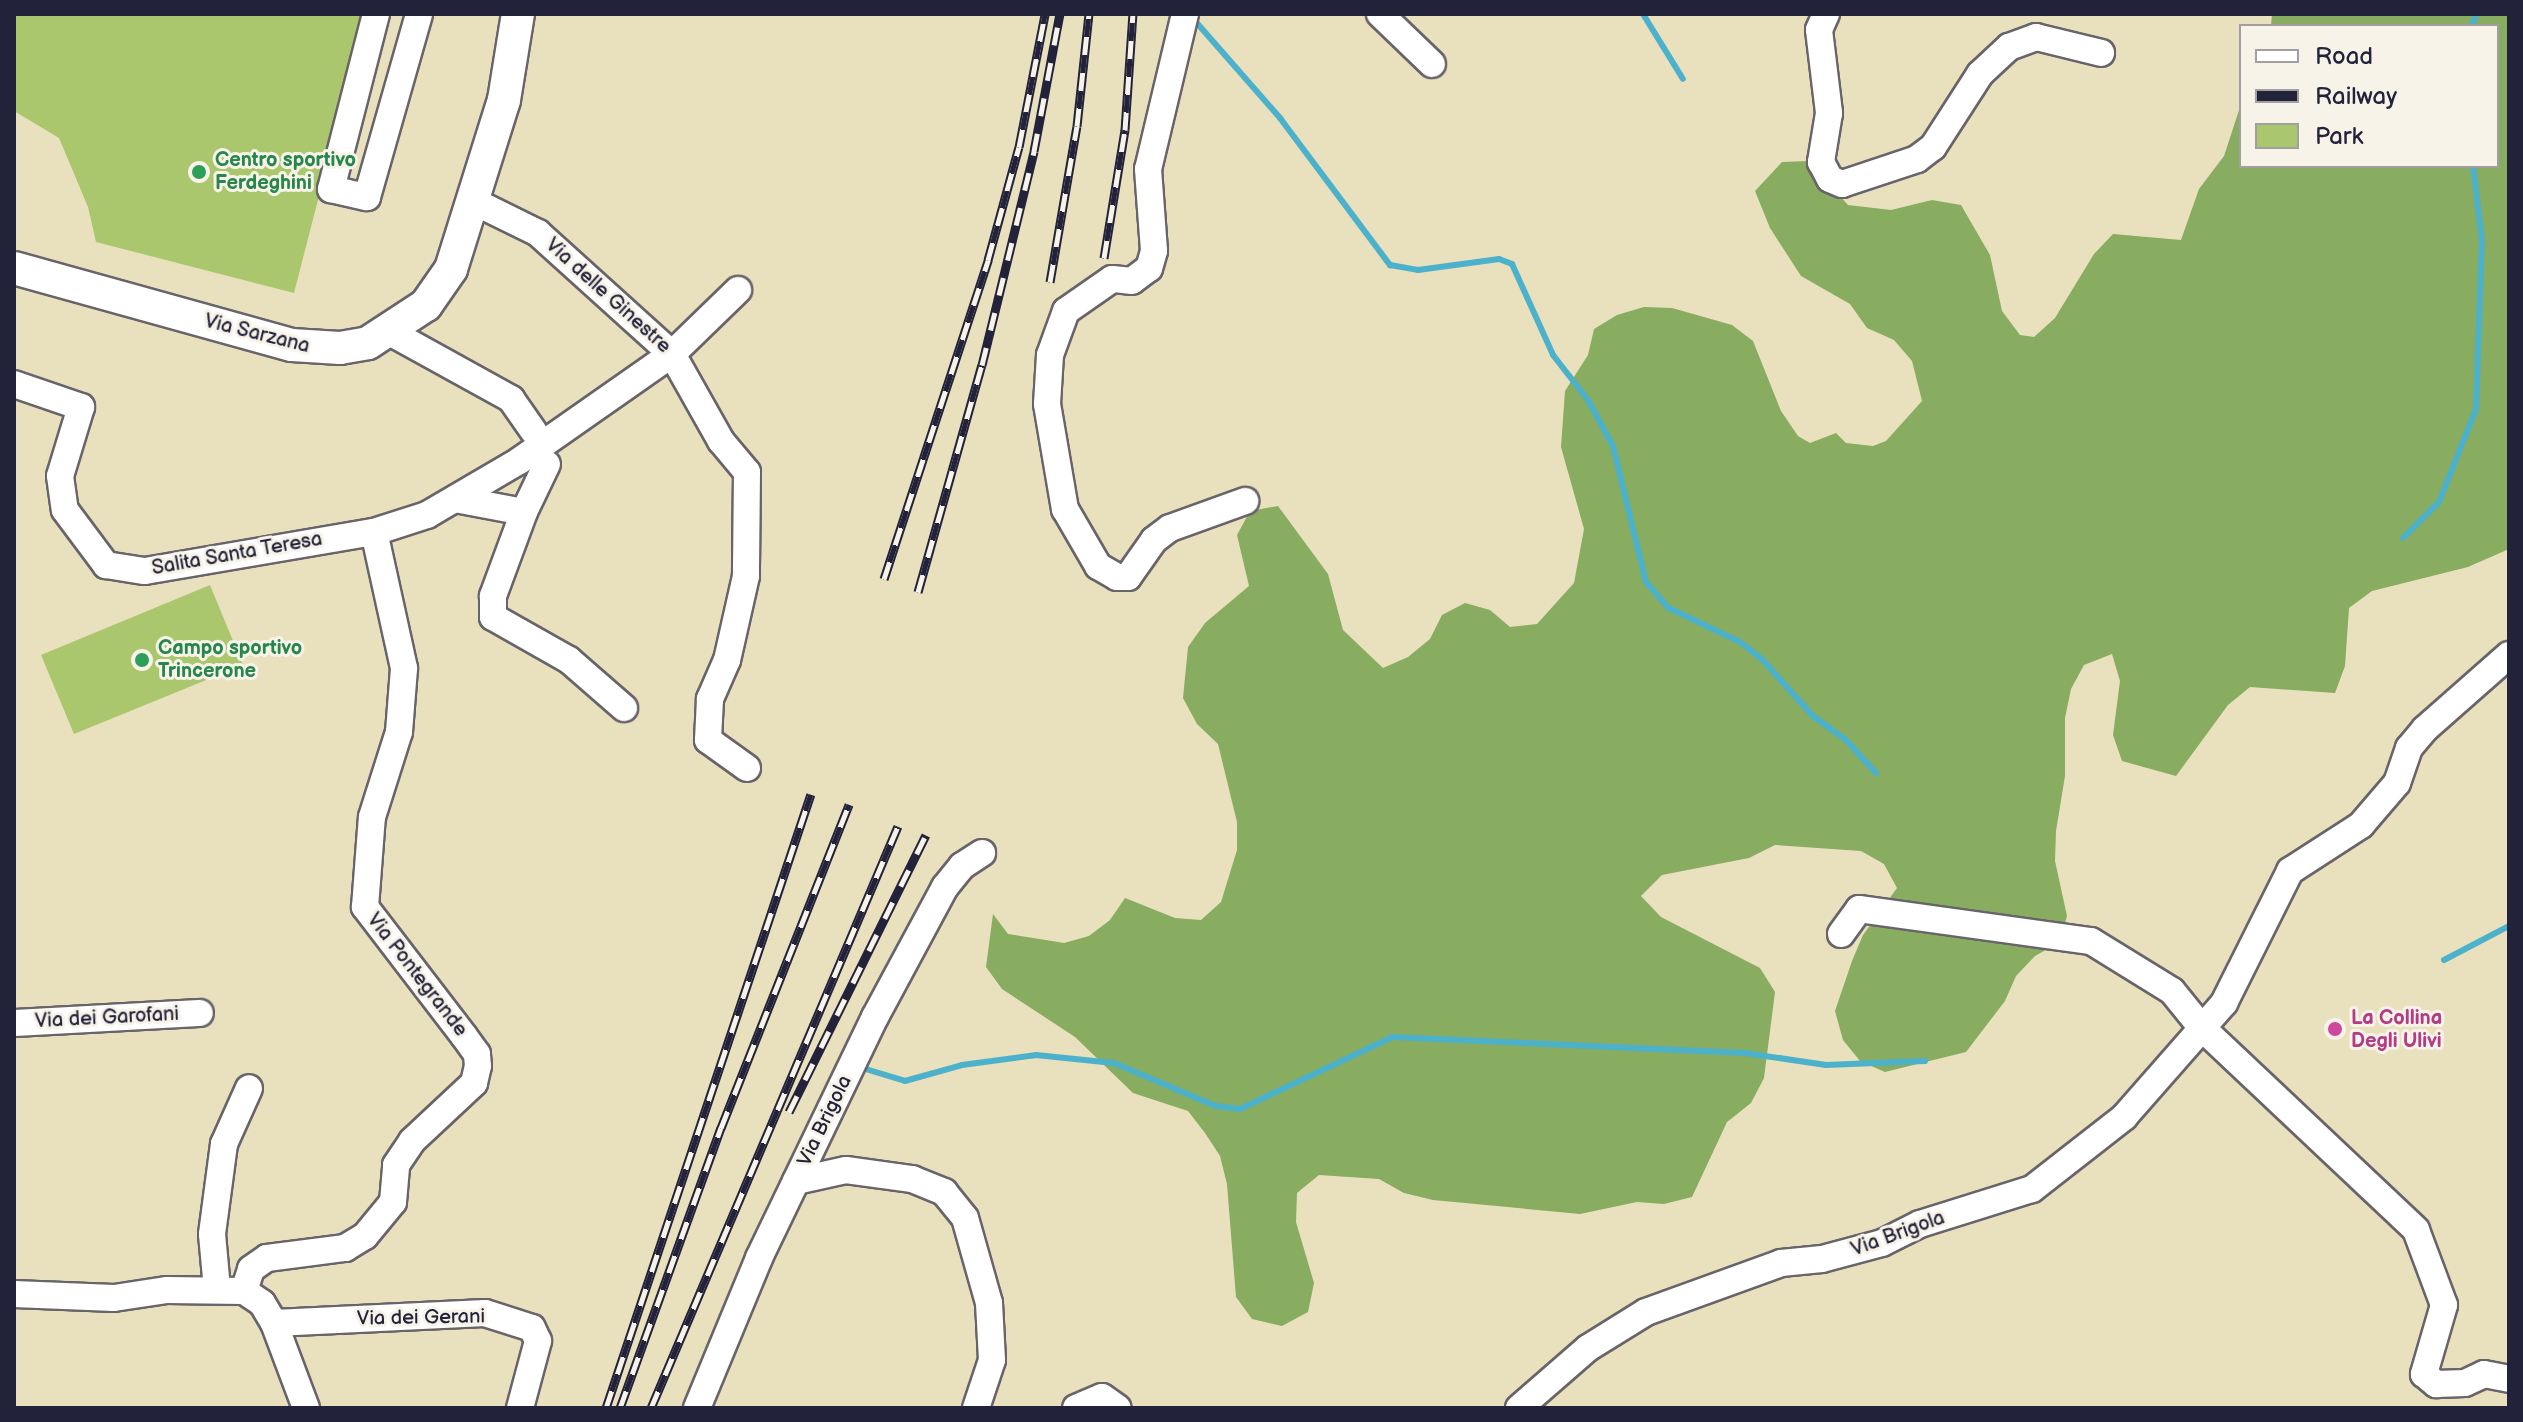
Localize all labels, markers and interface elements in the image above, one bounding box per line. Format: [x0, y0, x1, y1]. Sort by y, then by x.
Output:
legend [2239, 24, 2499, 168]
text: Road [2315, 42, 2373, 71]
text: Railway [2315, 82, 2397, 111]
text: Park [2315, 122, 2363, 151]
place label: Centro sportivo Ferdeghini [215, 148, 356, 195]
marker: Centro sportivo Ferdeghini [190, 163, 208, 181]
street label: Via delle Ginestre [540, 233, 676, 359]
street label: Via Sarzana [202, 309, 312, 359]
street label: Salita Santa Teresa [150, 527, 324, 581]
place label: Campo sportivo Trincerone [158, 636, 302, 683]
marker: Campo sportivo Trincerone [133, 651, 151, 669]
street label: Via Pontegrande [361, 909, 473, 1041]
street label: Via dei Garofani [34, 1002, 180, 1034]
place label: La Collina Degli Ulivi [2351, 1006, 2442, 1053]
marker: La Collina Degli Ulivi [2326, 1020, 2344, 1038]
street label: Via Brigola [793, 1072, 857, 1170]
street label: Via Brigola [1848, 1206, 1948, 1262]
street label: Via dei Gerani [357, 1305, 485, 1331]

